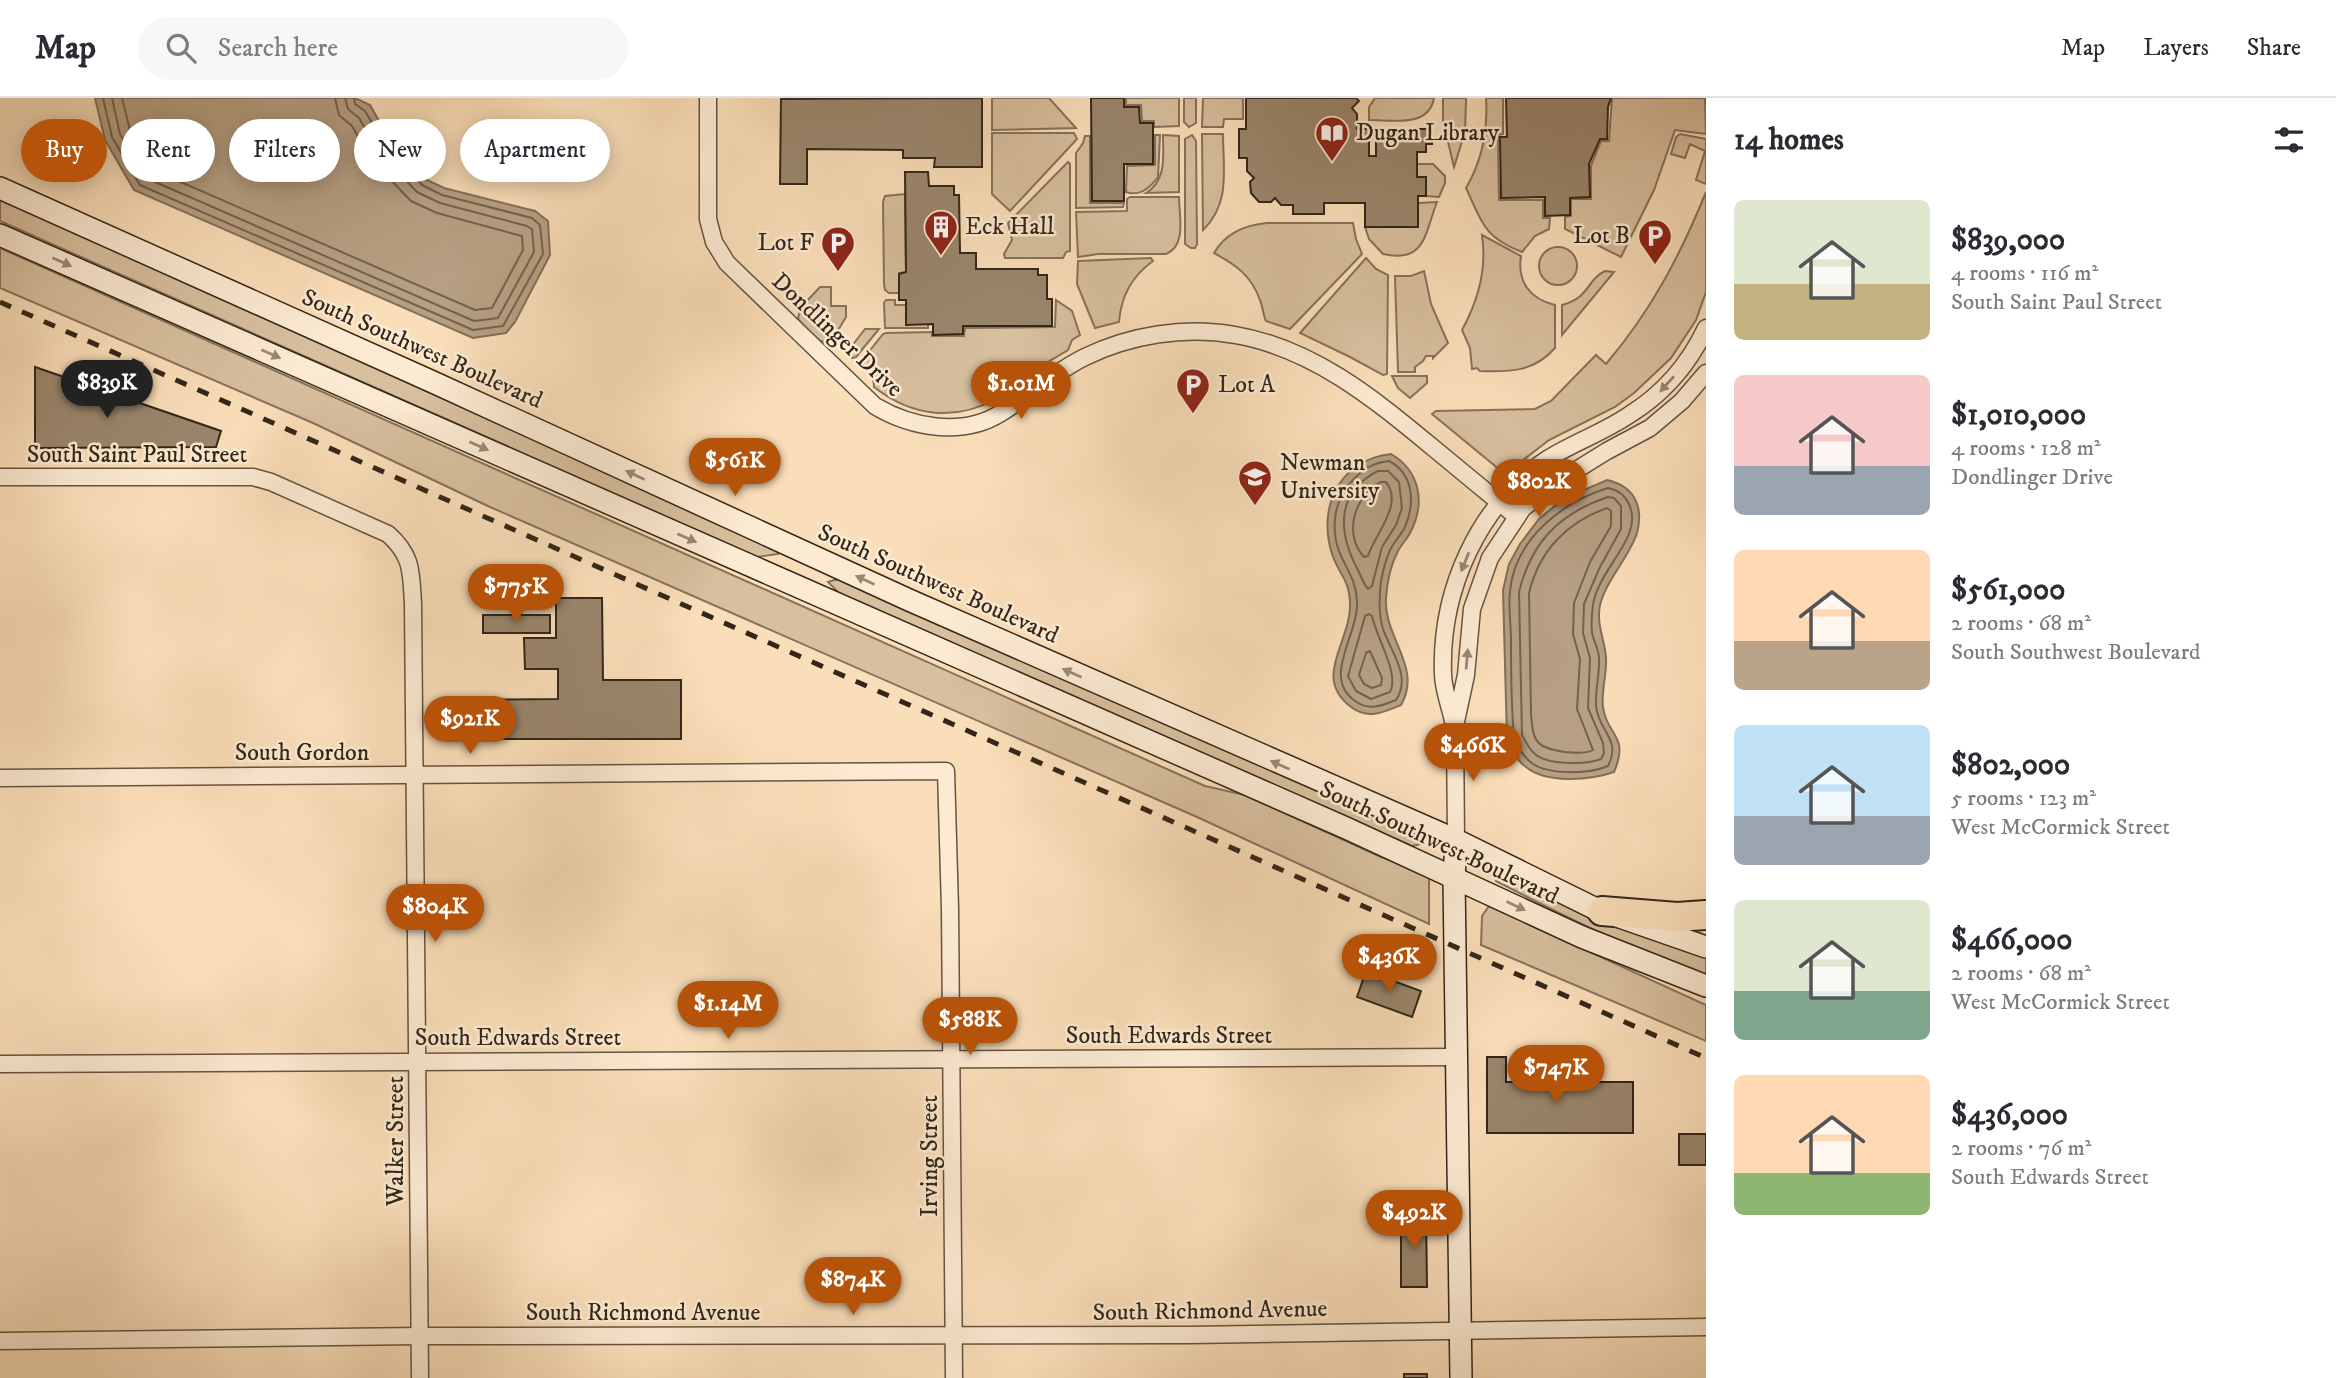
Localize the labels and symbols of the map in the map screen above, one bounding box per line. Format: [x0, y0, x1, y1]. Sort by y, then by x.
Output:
library icon: Dugan Library [1313, 114, 1351, 163]
place label: Dugan Library [1356, 118, 1500, 148]
building icon: Eck Hall [922, 208, 960, 257]
place label: Eck Hall [965, 212, 1055, 242]
parking icon: Lot B [1636, 217, 1674, 266]
place label: Lot B [1573, 221, 1630, 251]
parking icon: Lot F [819, 224, 857, 273]
place label: Lot F [757, 228, 814, 258]
one-way arrow [52, 257, 73, 268]
street label: Dondlinger Drive [765, 266, 909, 404]
street label: South Southwest Boulevard [297, 282, 547, 416]
one-way arrow [260, 349, 281, 360]
pin: $839K [58, 360, 156, 420]
pin: $1.01M [964, 362, 1078, 421]
parking icon: Lot A [1174, 366, 1212, 415]
place label: Lot A [1218, 370, 1276, 400]
one-way arrow [1659, 375, 1675, 393]
pin: $561K [686, 438, 784, 498]
street label: South Saint Paul Street [27, 440, 247, 470]
one-way arrow [469, 440, 489, 452]
place label: Newman University [1280, 448, 1380, 506]
school or university icon: Newman University [1236, 458, 1274, 507]
pin: $802K [1490, 460, 1588, 519]
one-way arrow [625, 469, 646, 480]
street label: South Southwest Boulevard [813, 517, 1063, 651]
one-way arrow [677, 532, 697, 544]
one-way arrow [1459, 552, 1471, 572]
pin: $775K [467, 564, 565, 624]
one-way arrow [854, 574, 875, 585]
one-way arrow [1462, 648, 1473, 670]
one-way arrow [1062, 667, 1083, 678]
pin: $921K [421, 696, 519, 756]
pin: $466K [1424, 724, 1522, 783]
street label: South Gordon [235, 738, 370, 768]
one-way arrow [1270, 759, 1291, 770]
street label: South Southwest Boulevard [1315, 774, 1563, 912]
pin: $804K [386, 884, 484, 944]
one-way arrow [1506, 901, 1527, 912]
pin: $436K [1340, 934, 1438, 994]
pin: $1.14M [671, 982, 785, 1041]
pin: $588K [921, 998, 1019, 1057]
street label: South Edwards Street [1066, 1021, 1273, 1051]
street label: South Edwards Street [415, 1023, 622, 1053]
pin: $747K [1507, 1046, 1605, 1105]
street label: Walker Street [381, 1075, 411, 1207]
street label: Irving Street [915, 1095, 945, 1217]
pin: $492K [1365, 1190, 1463, 1250]
pin: $874K [804, 1258, 902, 1317]
street label: South Richmond Avenue [1092, 1294, 1328, 1328]
street label: South Richmond Avenue [526, 1298, 760, 1328]

